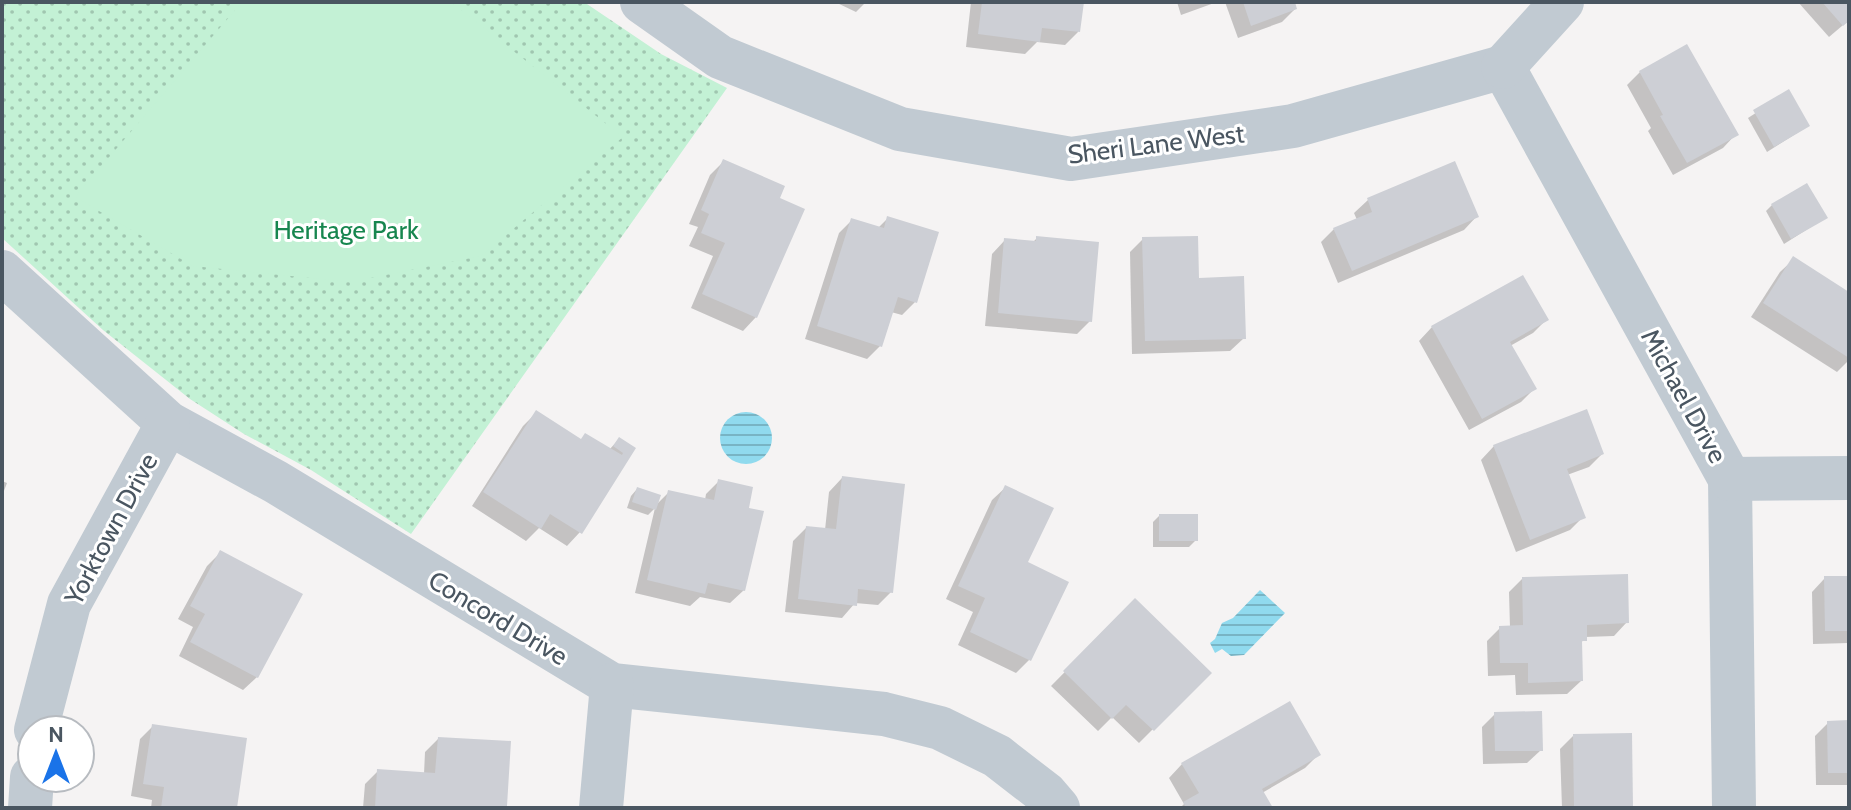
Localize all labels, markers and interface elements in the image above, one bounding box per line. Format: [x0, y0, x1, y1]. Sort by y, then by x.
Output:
street label: Sheri Lane West [1066, 117, 1246, 171]
park label: Heritage Park [273, 214, 419, 246]
street label: Michael Drive [1634, 323, 1734, 469]
street label: Yorktown Drive [57, 448, 164, 611]
street label: Concord Drive [423, 564, 573, 672]
north arrow [16, 714, 96, 794]
text: N [48, 721, 64, 748]

